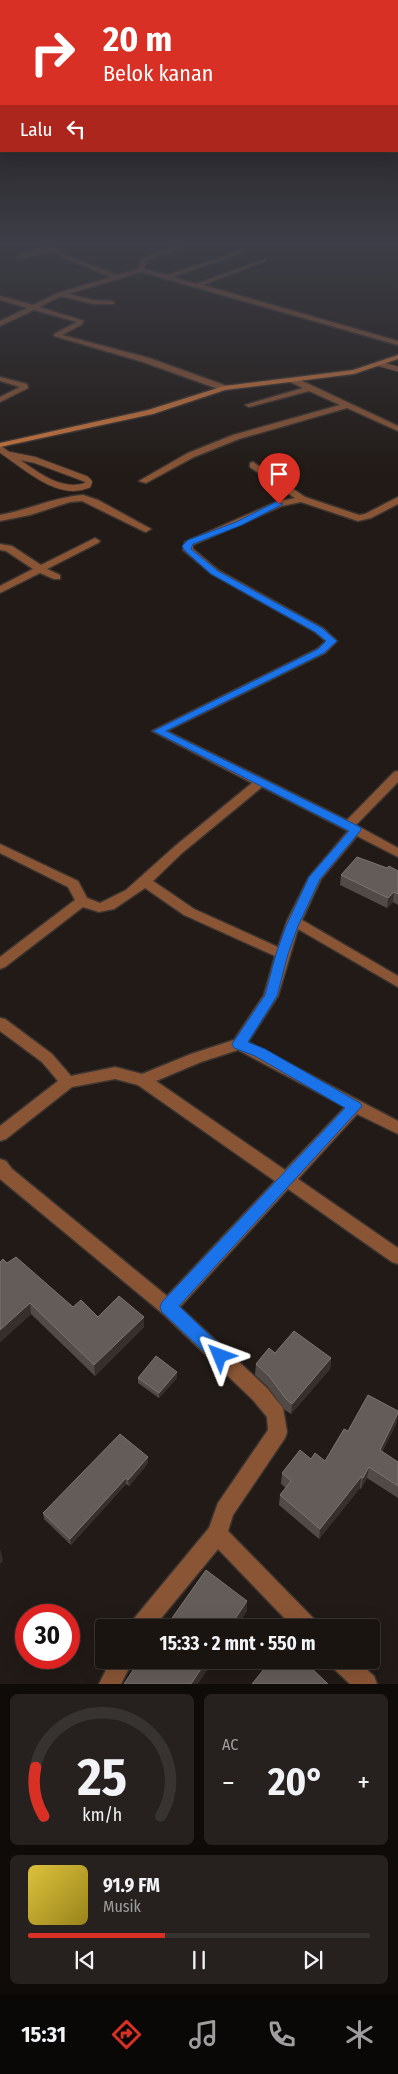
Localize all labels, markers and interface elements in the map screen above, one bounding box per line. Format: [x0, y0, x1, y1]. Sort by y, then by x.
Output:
text: 20 m [103, 18, 172, 60]
icon: right [20, 20, 85, 85]
text: Belok kanan [103, 60, 213, 87]
icon: left [62, 115, 90, 143]
text: Lalu [20, 118, 52, 141]
pin [258, 453, 300, 504]
icon: arrive [265, 460, 293, 488]
position arrow [193, 1329, 245, 1381]
speed limit sign: 30 [15, 1604, 80, 1669]
text: 15:33 · 2 mnt · 550 m [160, 1632, 315, 1655]
text: AC [222, 1735, 238, 1754]
text: 25 [76, 1746, 127, 1809]
text: 20° [268, 1759, 324, 1805]
text: − [222, 1766, 235, 1799]
text: + [357, 1766, 370, 1799]
text: km/h [82, 1804, 122, 1826]
text: 91.9 FM [103, 1874, 160, 1897]
text: Musik [103, 1897, 141, 1916]
icon: previous [71, 1946, 99, 1974]
icon: pause [185, 1946, 213, 1974]
icon: next [299, 1946, 327, 1974]
icon: directions [109, 2017, 144, 2052]
icon: music [186, 2017, 221, 2052]
icon: phone [264, 2017, 299, 2052]
icon: climate [342, 2017, 377, 2052]
text: 15:31 [21, 2021, 66, 2048]

